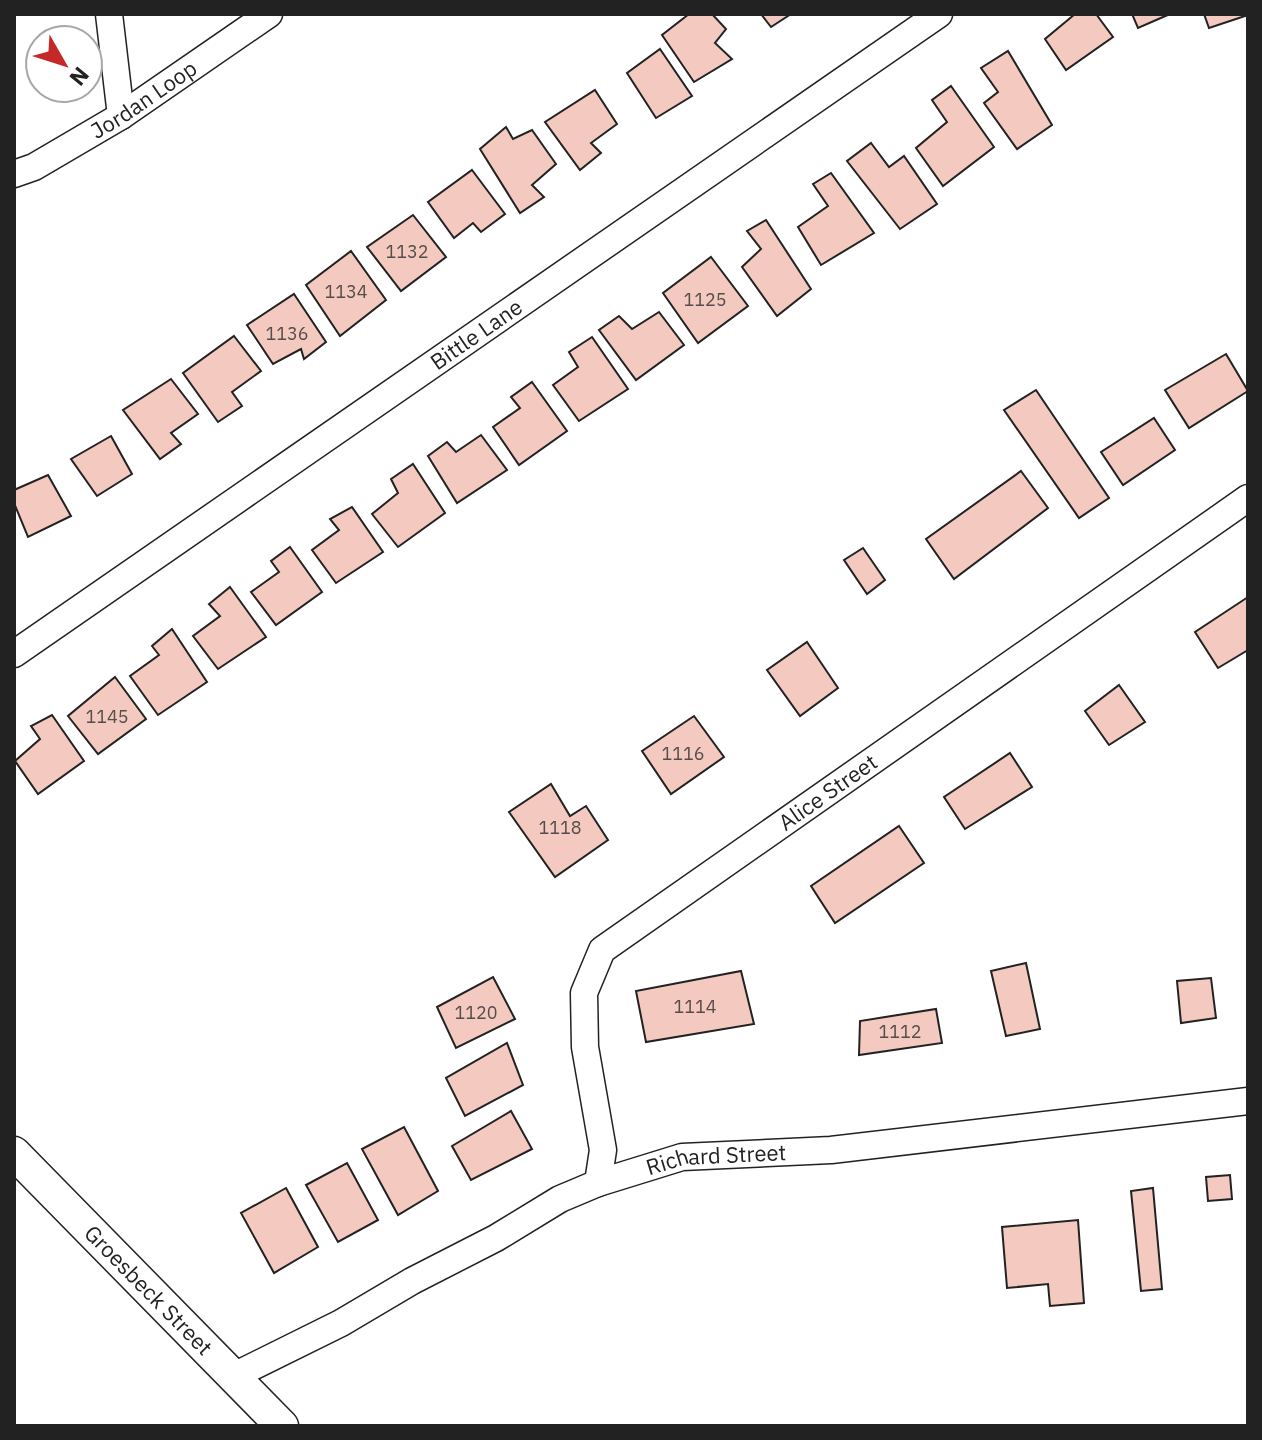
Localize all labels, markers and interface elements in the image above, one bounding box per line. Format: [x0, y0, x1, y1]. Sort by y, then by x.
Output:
north arrow [24, 24, 104, 104]
street label: Jordan Loop [85, 53, 202, 145]
text: N [64, 62, 96, 92]
house number: 1132 [385, 240, 429, 263]
house number: 1134 [324, 280, 368, 303]
house number: 1125 [683, 288, 727, 311]
street label: Bittle Lane [424, 292, 528, 376]
house number: 1136 [265, 322, 309, 345]
house number: 1145 [85, 705, 129, 728]
house number: 1116 [661, 742, 705, 765]
street label: Alice Street [772, 747, 882, 836]
house number: 1118 [538, 816, 582, 839]
house number: 1114 [673, 995, 717, 1018]
house number: 1120 [454, 1001, 498, 1024]
house number: 1112 [878, 1020, 922, 1043]
street label: Richard Street [642, 1137, 787, 1181]
street label: Groesbeck Street [78, 1218, 219, 1361]

